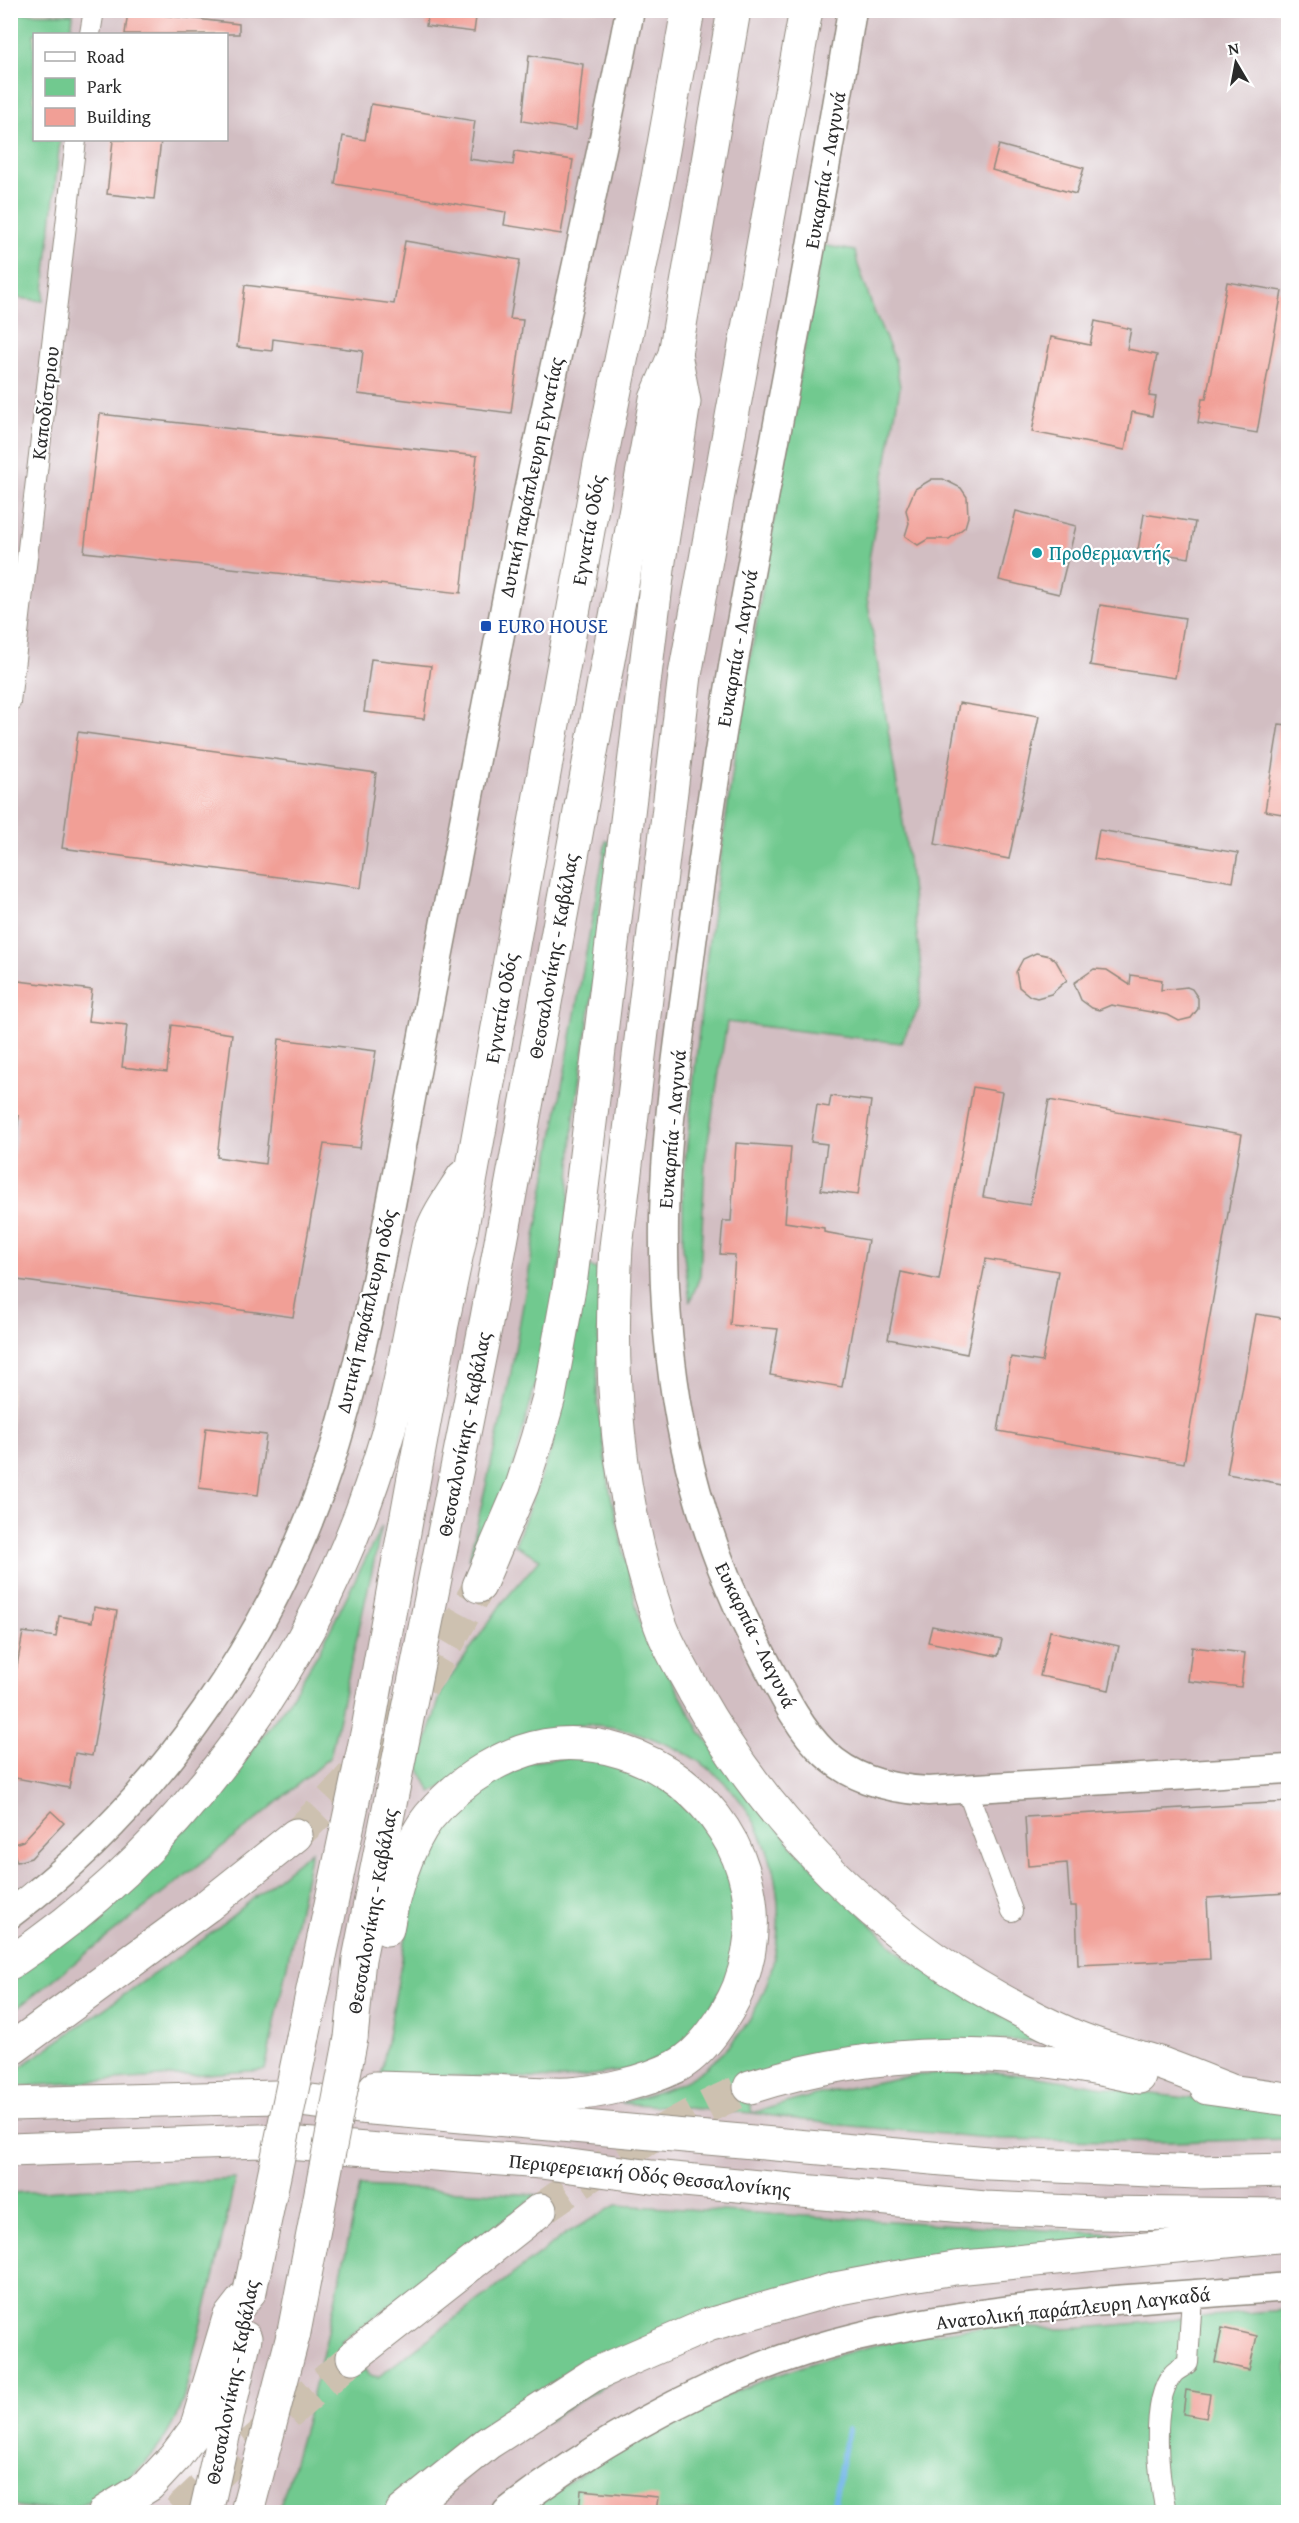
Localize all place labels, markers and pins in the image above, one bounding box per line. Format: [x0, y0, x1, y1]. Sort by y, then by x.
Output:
place label: Προθερμαντής [1049, 538, 1171, 567]
marker: Προθερμαντής [1030, 546, 1044, 560]
place label: EURO HOUSE [498, 611, 608, 640]
marker: EURO HOUSE [479, 619, 493, 633]

